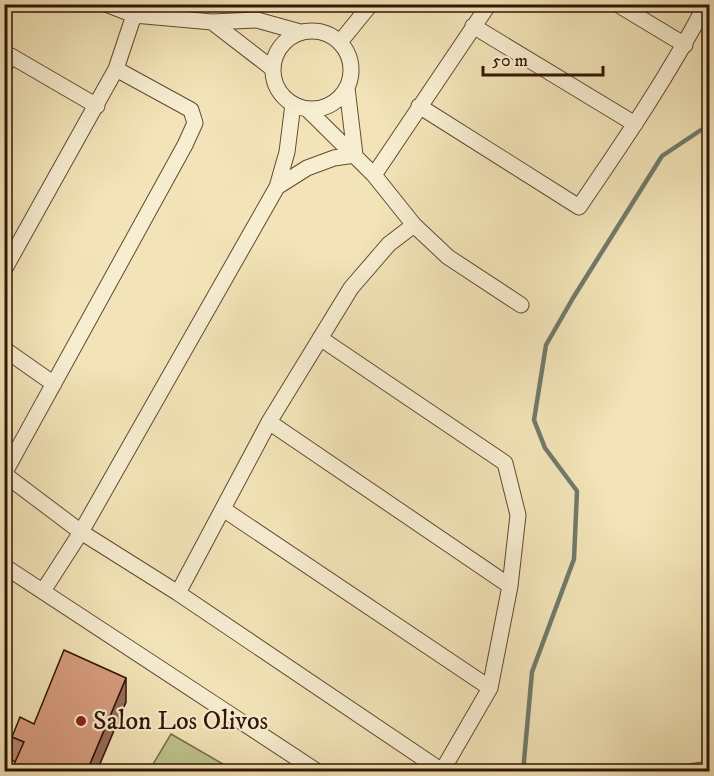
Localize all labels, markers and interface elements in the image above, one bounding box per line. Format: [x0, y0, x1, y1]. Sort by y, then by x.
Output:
scale bar [483, 39, 603, 77]
text: 50 m [492, 50, 528, 72]
place label: Salon Los Olivos [93, 705, 268, 738]
marker: Salon Los Olivos [74, 714, 88, 728]

